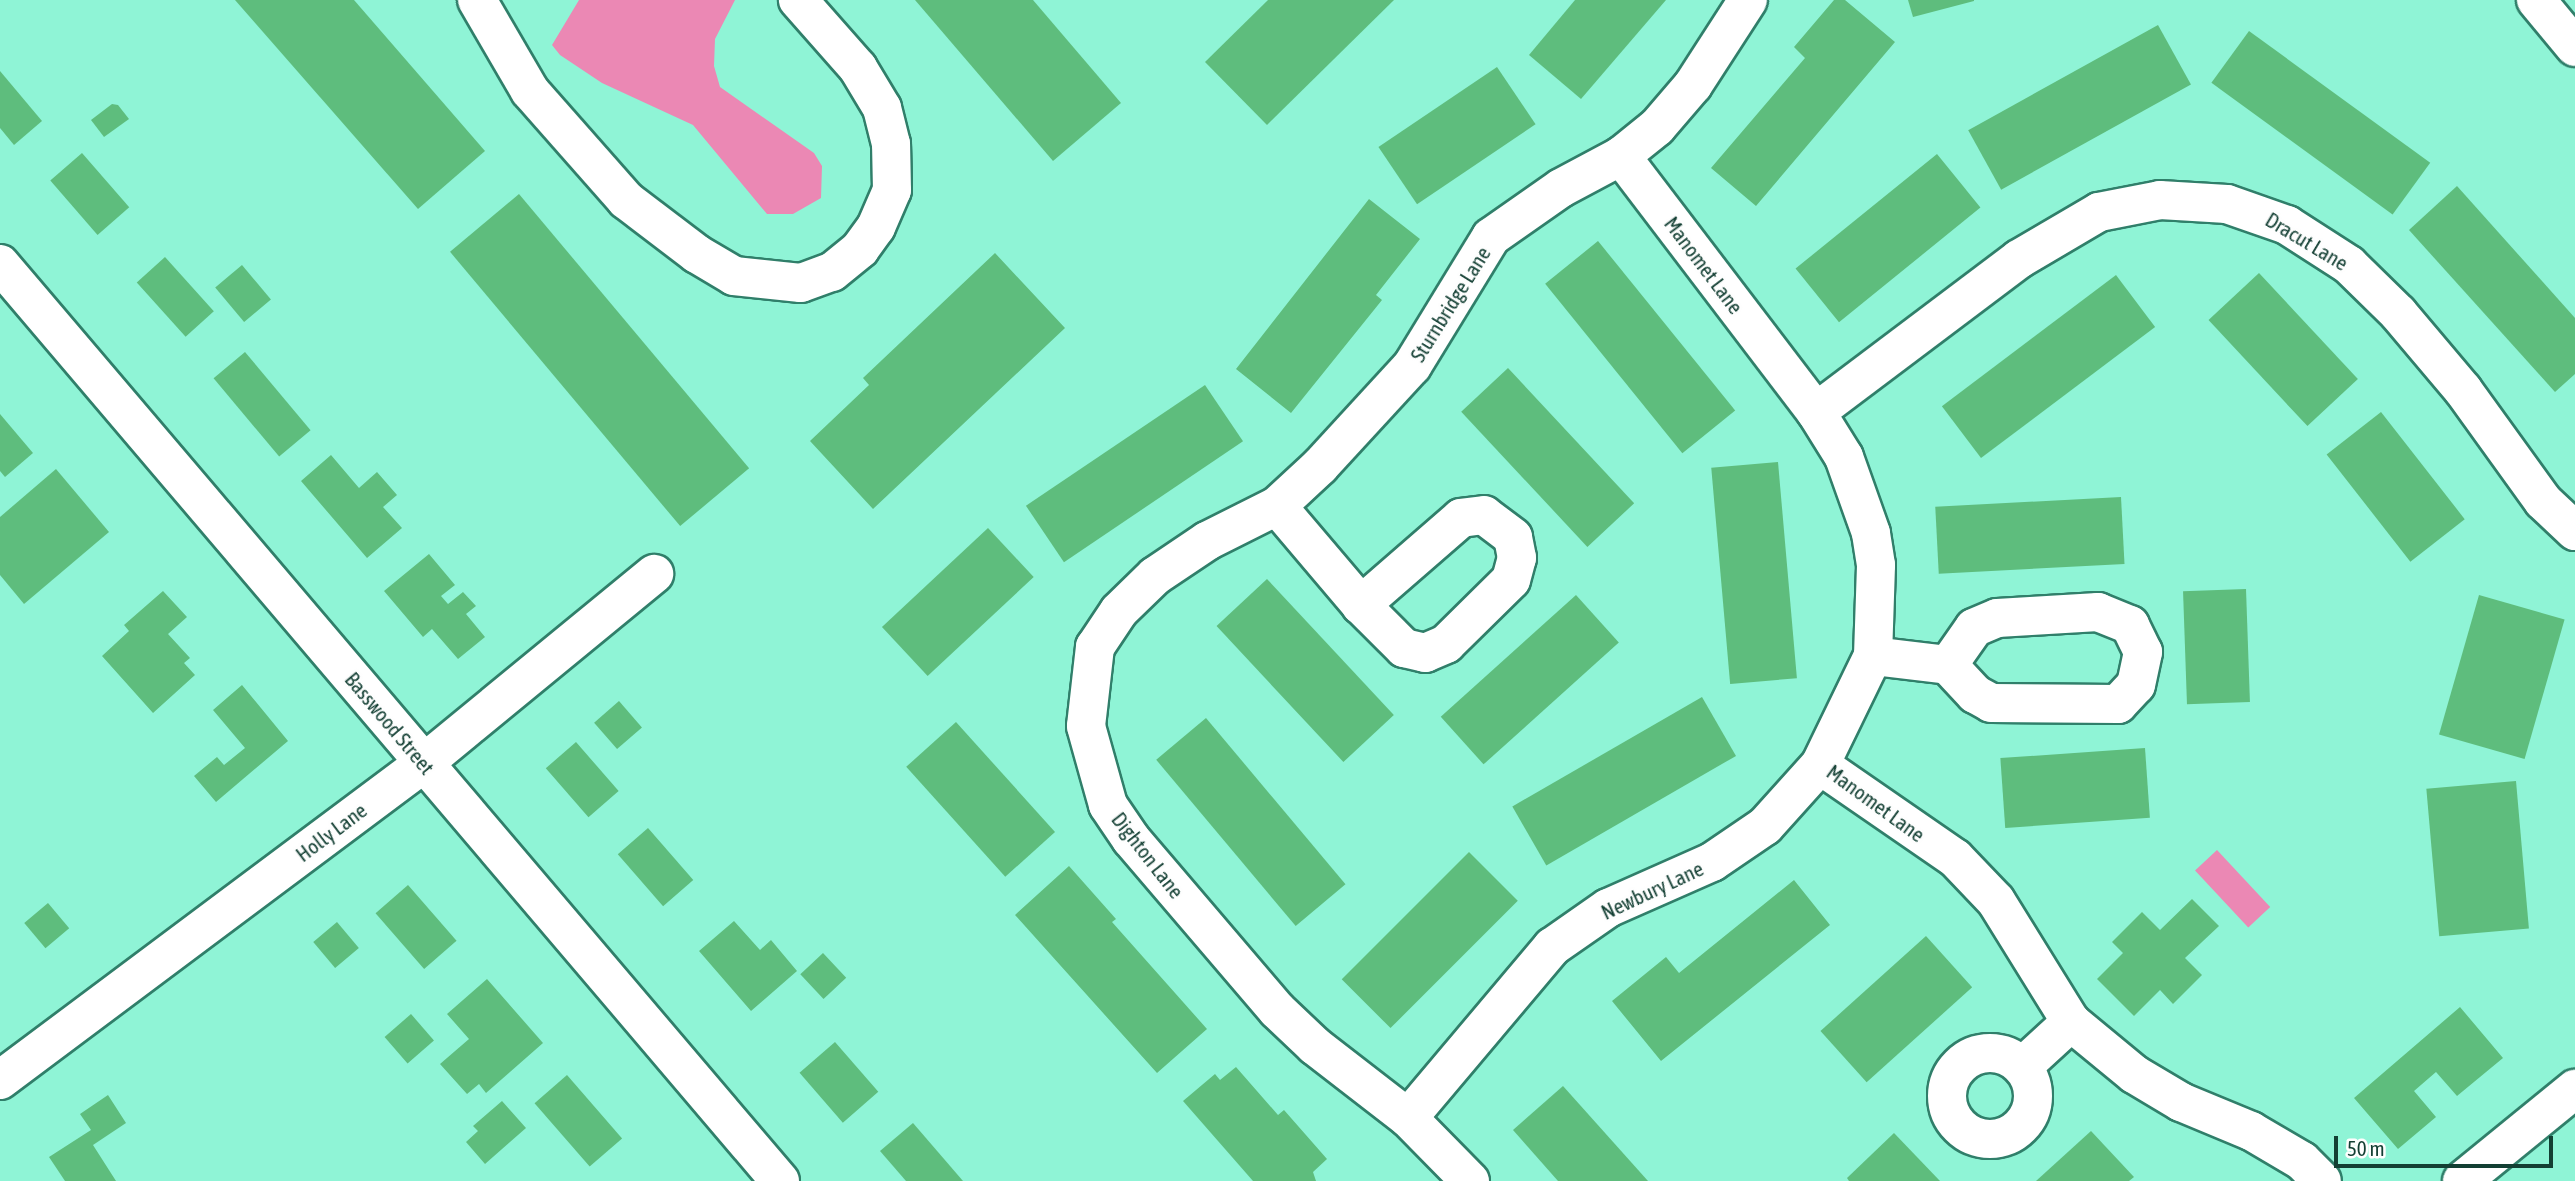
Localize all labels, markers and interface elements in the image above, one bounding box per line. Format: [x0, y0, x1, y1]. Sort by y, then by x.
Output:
street label: Dracut Lane [2261, 207, 2353, 275]
street label: Manomet Lane [1659, 211, 1749, 319]
street label: Sturnbridge Lane [1405, 242, 1495, 366]
street label: Basswood Street [340, 667, 440, 779]
street label: Manomet Lane [1822, 759, 1930, 847]
street label: Holly Lane [291, 797, 371, 867]
street label: Dighton Lane [1107, 807, 1189, 903]
street label: Newbury Lane [1597, 855, 1707, 925]
scale bar [2337, 1122, 2556, 1166]
text: 50 m [2347, 1136, 2385, 1160]

